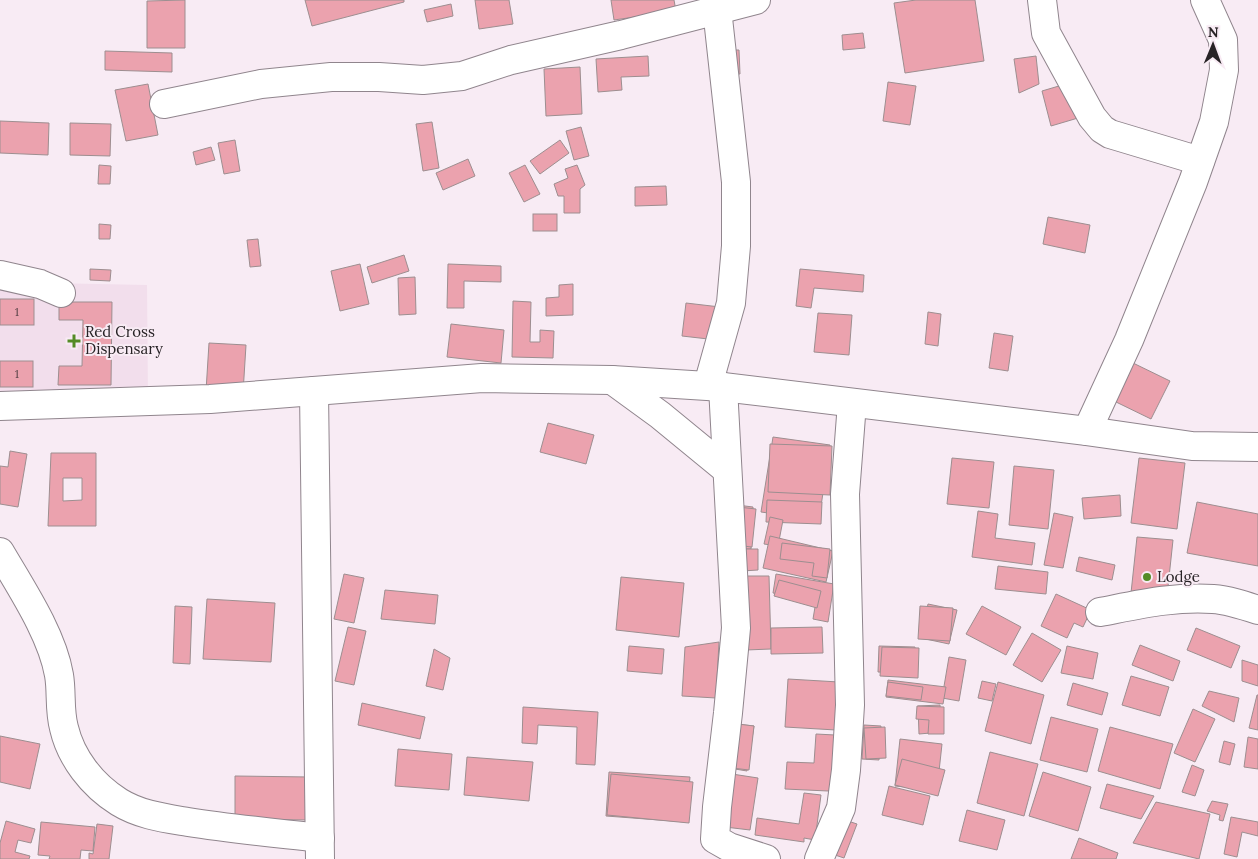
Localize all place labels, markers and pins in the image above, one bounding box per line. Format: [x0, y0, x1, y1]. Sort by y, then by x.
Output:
place label: Red Cross Dispensary [85, 322, 163, 358]
marker: Red Cross Dispensary [67, 334, 81, 348]
place label: Lodge [1157, 567, 1200, 586]
marker: Lodge [1141, 571, 1153, 583]

